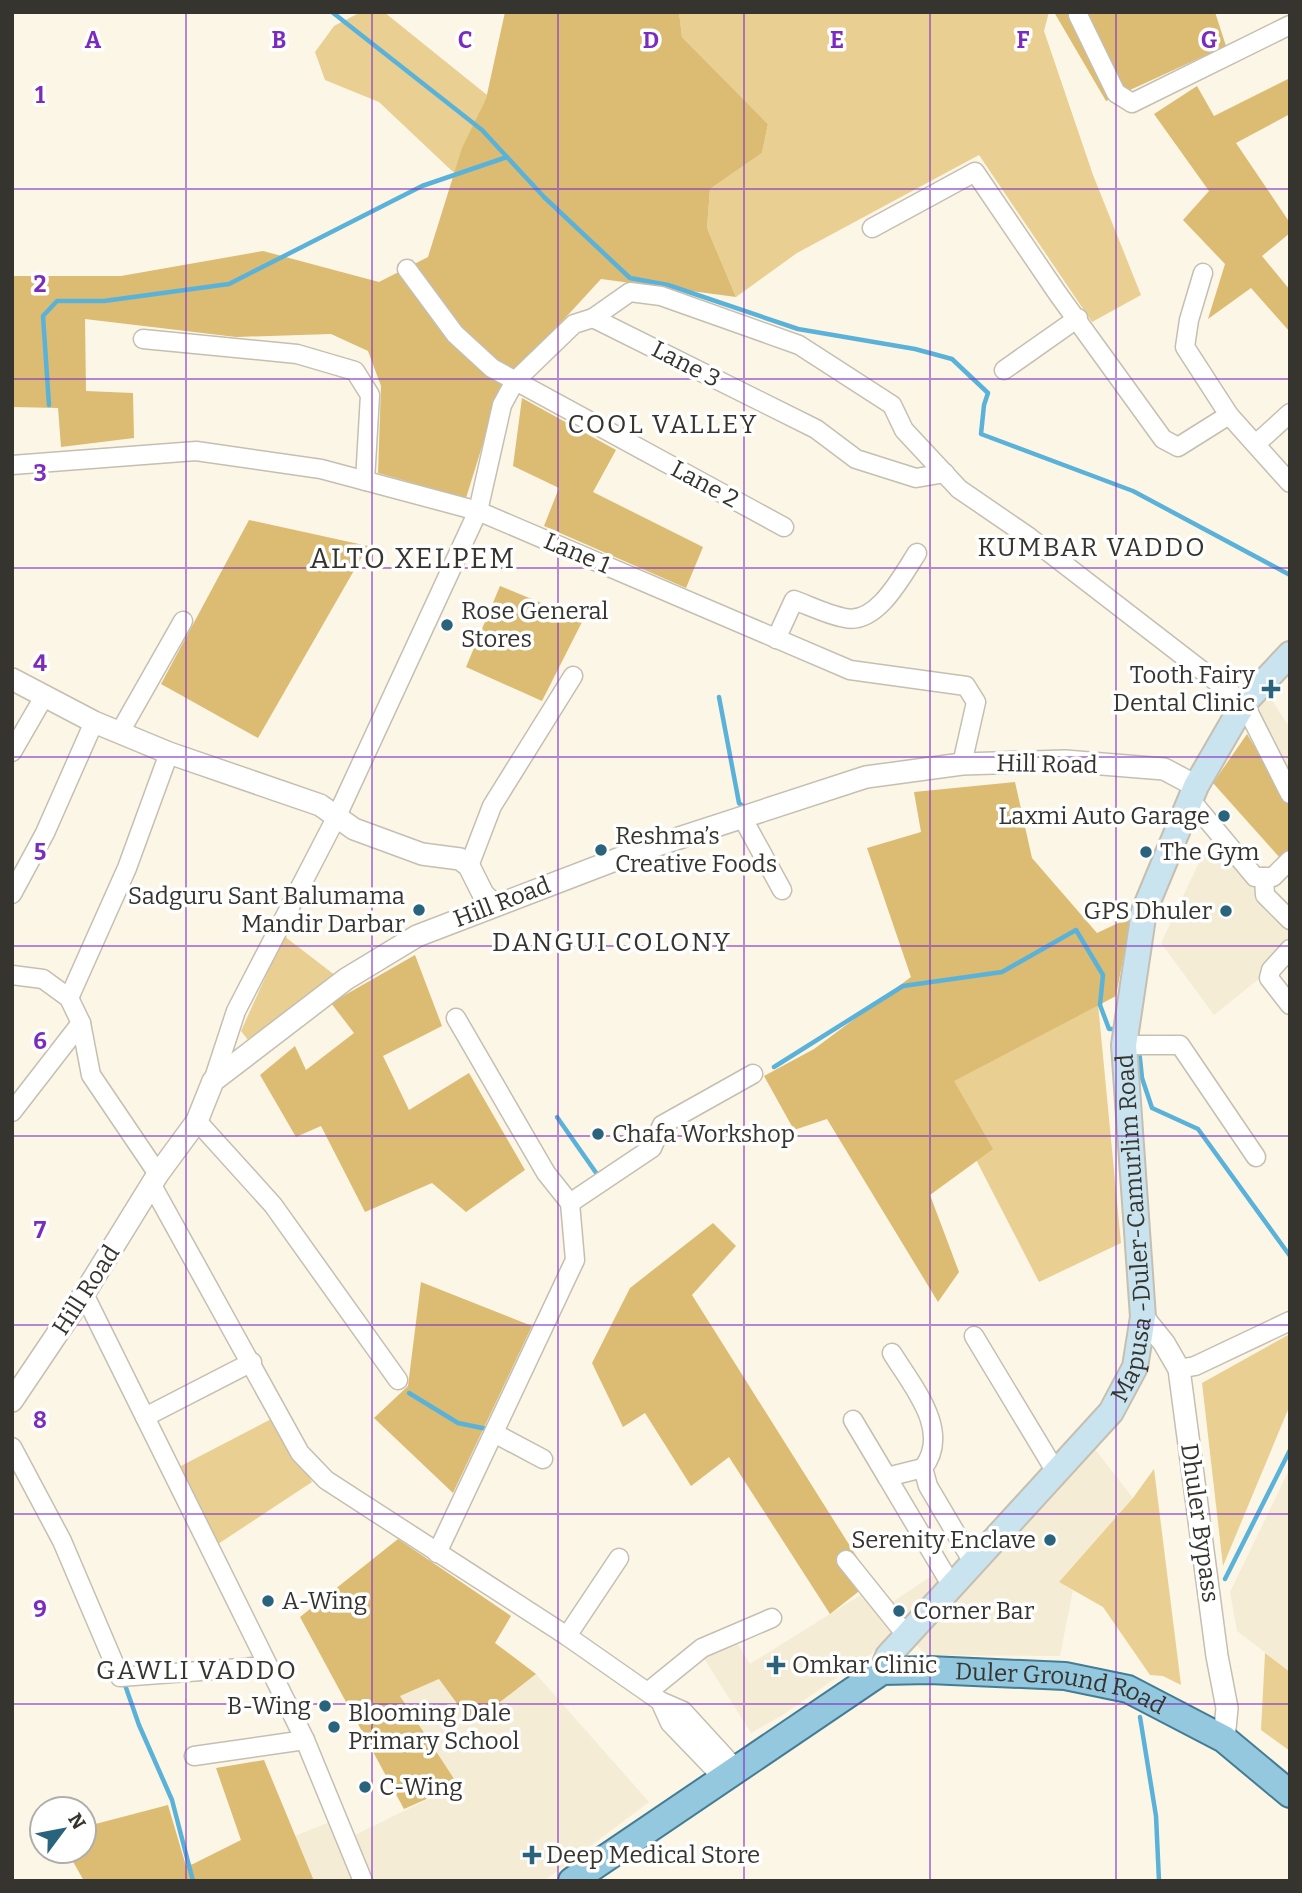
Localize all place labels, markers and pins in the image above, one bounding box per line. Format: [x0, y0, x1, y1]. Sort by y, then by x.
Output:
place label: Rose General Stores [461, 597, 609, 653]
marker: Rose General Stores [439, 617, 455, 633]
place label: Tooth Fairy Dental Clinic [1113, 661, 1255, 717]
marker: Tooth Fairy Dental Clinic [1261, 679, 1281, 699]
place label: Laxmi Auto Garage [998, 802, 1210, 830]
marker: Laxmi Auto Garage [1216, 808, 1232, 824]
place label: Reshma’s Creative Foods [615, 822, 777, 878]
place label: The Gym [1160, 838, 1259, 866]
marker: Reshma’s Creative Foods [593, 842, 609, 858]
marker: The Gym [1138, 844, 1154, 860]
place label: Sadguru Sant Balumama Mandir Darbar [128, 882, 405, 938]
place label: GPS Dhuler [1084, 897, 1212, 925]
marker: Sadguru Sant Balumama Mandir Darbar [411, 902, 427, 918]
marker: GPS Dhuler [1218, 903, 1234, 919]
place label: Chafa Workshop [612, 1120, 795, 1148]
marker: Chafa Workshop [590, 1126, 606, 1142]
place label: Serenity Enclave [851, 1526, 1036, 1554]
marker: Serenity Enclave [1042, 1532, 1058, 1548]
place label: A-Wing [282, 1587, 367, 1615]
marker: A-Wing [260, 1593, 276, 1609]
place label: Corner Bar [913, 1597, 1035, 1625]
marker: Corner Bar [891, 1603, 907, 1619]
place label: Omkar Clinic [792, 1651, 937, 1679]
marker: Omkar Clinic [766, 1655, 786, 1675]
place label: B-Wing [227, 1692, 311, 1720]
marker: B-Wing [317, 1698, 333, 1714]
place label: Blooming Dale Primary School [348, 1699, 519, 1755]
marker: Blooming Dale Primary School [326, 1719, 342, 1735]
place label: C-Wing [379, 1773, 463, 1801]
marker: C-Wing [357, 1779, 373, 1795]
place label: Deep Medical Store [546, 1841, 760, 1869]
marker: Deep Medical Store [524, 1847, 540, 1863]

